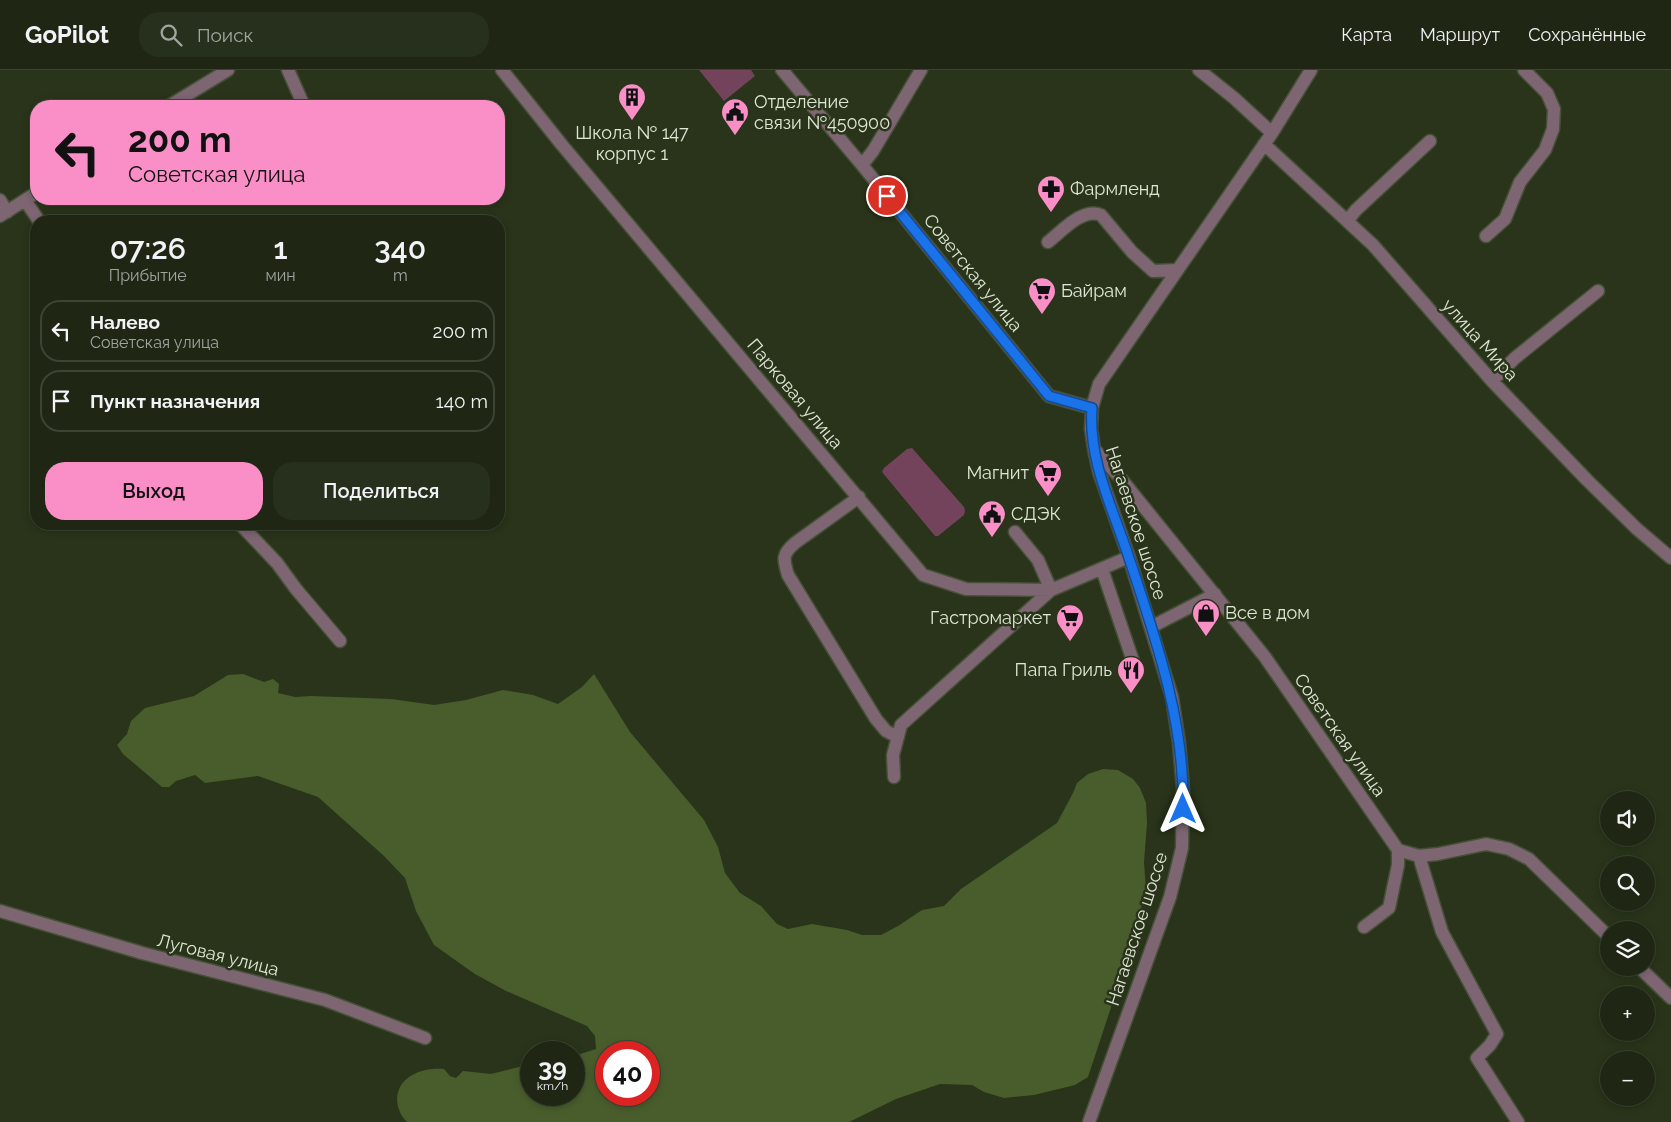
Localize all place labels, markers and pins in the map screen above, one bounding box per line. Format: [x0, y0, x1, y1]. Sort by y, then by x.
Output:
building icon: Школа № 147 корпус 1 [617, 82, 647, 121]
place label: Отделение связи №450900 [754, 91, 890, 133]
public building icon: Отделение связи №450900 [720, 97, 750, 136]
place label: Школа № 147 корпус 1 [575, 122, 689, 164]
pharmacy icon: Фармленд [1036, 174, 1066, 213]
pin [866, 175, 908, 217]
place label: Фармленд [1070, 178, 1160, 199]
supermarket icon: Байрам [1027, 276, 1057, 315]
place label: Байрам [1061, 280, 1127, 301]
supermarket icon: Магнит [1033, 458, 1063, 497]
place label: Магнит [966, 462, 1029, 483]
public building icon: СДЭК [977, 499, 1007, 538]
place label: СДЭК [1011, 503, 1061, 524]
shop icon: Все в дом [1191, 598, 1221, 637]
place label: Все в дом [1225, 602, 1310, 623]
supermarket icon: Гастромаркет [1055, 603, 1085, 642]
place label: Гастромаркет [930, 607, 1051, 628]
restaurant icon: Папа Гриль [1116, 655, 1146, 694]
place label: Папа Гриль [1015, 659, 1112, 680]

